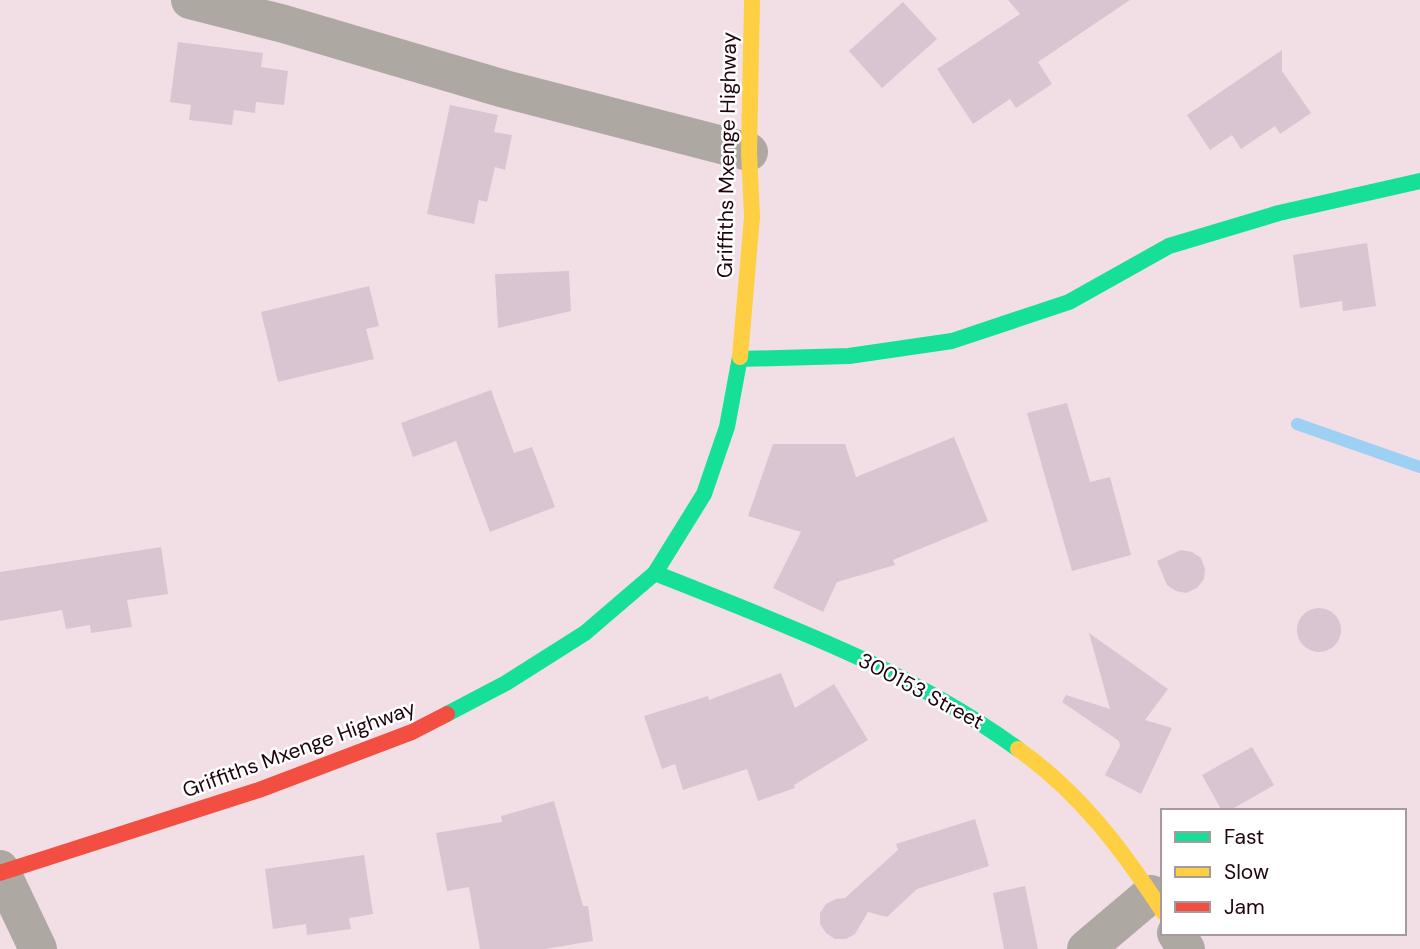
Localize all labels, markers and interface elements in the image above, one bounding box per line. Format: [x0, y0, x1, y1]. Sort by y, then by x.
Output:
street label: Griffiths Mxenge Highway [711, 31, 743, 278]
street label: 300153 Street [853, 646, 989, 736]
street label: Griffiths Mxenge Highway [179, 694, 420, 804]
legend [1161, 809, 1406, 935]
text: Fast [1224, 823, 1264, 851]
text: Slow [1224, 858, 1269, 886]
text: Jam [1224, 893, 1265, 921]

